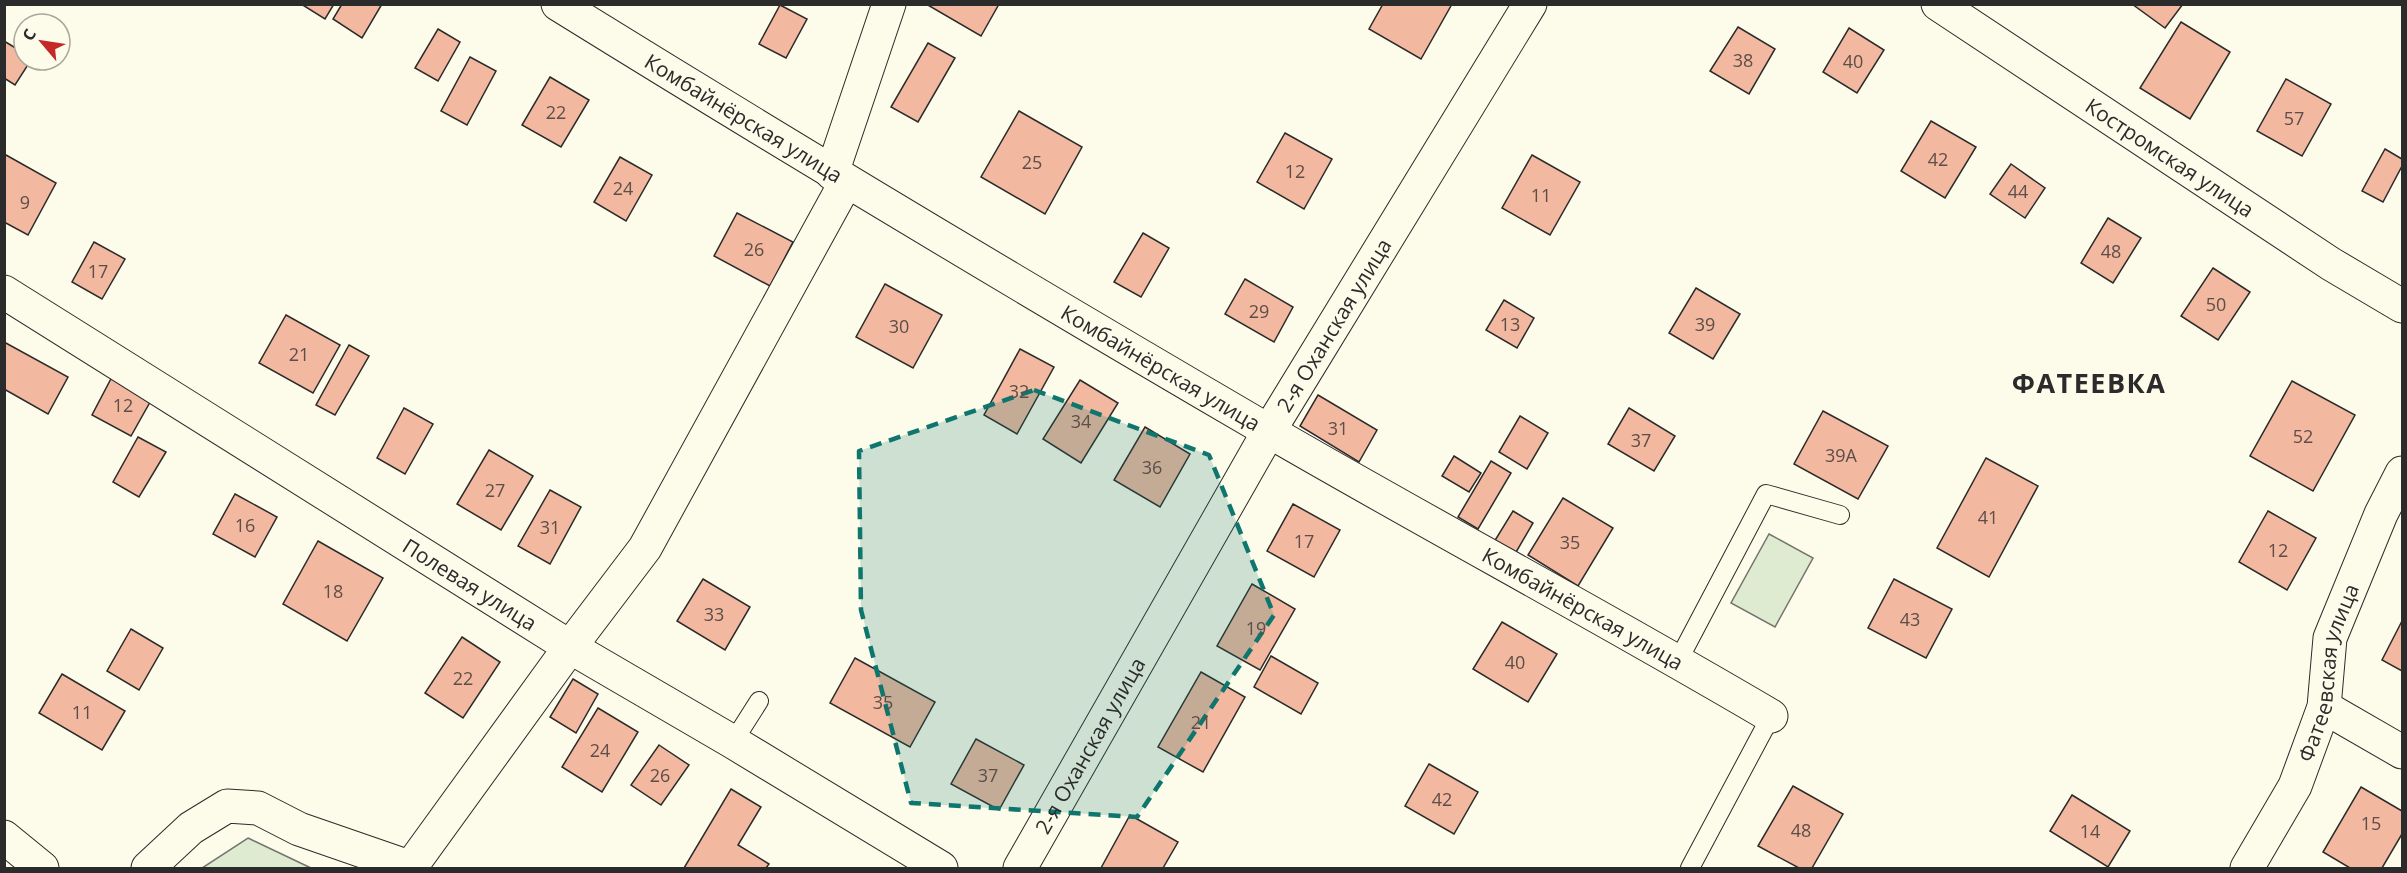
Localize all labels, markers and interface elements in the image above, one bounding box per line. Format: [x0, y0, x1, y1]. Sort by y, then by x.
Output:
north arrow [12, 12, 72, 72]
text: С [17, 25, 41, 45]
street label: Комбайнёрская улица [640, 47, 848, 189]
house number: 38 [1733, 48, 1753, 72]
house number: 40 [1843, 49, 1863, 73]
street label: Костромская улица [2080, 91, 2260, 223]
house number: 22 [546, 100, 566, 124]
house number: 57 [2284, 106, 2304, 130]
house number: 42 [1928, 147, 1948, 171]
house number: 25 [1022, 150, 1042, 174]
house number: 12 [1285, 159, 1305, 183]
house number: 24 [613, 176, 633, 200]
house number: 44 [2008, 179, 2028, 203]
house number: 11 [1531, 183, 1551, 207]
house number: 9 [20, 190, 30, 214]
street label: 2-я Оханская улица [1270, 233, 1397, 417]
house number: 26 [744, 237, 764, 261]
house number: 48 [2101, 239, 2121, 263]
house number: 17 [88, 259, 108, 283]
house number: 50 [2206, 292, 2226, 316]
street label: Комбайнёрская улица [1056, 298, 1266, 437]
house number: 29 [1249, 299, 1269, 323]
house number: 13 [1500, 312, 1520, 336]
house number: 39 [1695, 312, 1715, 336]
house number: 30 [889, 314, 909, 338]
house number: 21 [289, 342, 309, 366]
district label: ФАТЕЕВКА [2012, 364, 2166, 401]
house number: 32 [1009, 379, 1029, 403]
house number: 12 [113, 393, 133, 417]
house number: 34 [1071, 409, 1091, 433]
house number: 31 [1328, 416, 1348, 440]
house number: 52 [2293, 424, 2313, 448]
house number: 37 [1631, 428, 1651, 452]
house number: 39А [1825, 443, 1858, 467]
house number: 36 [1142, 455, 1162, 479]
house number: 27 [485, 478, 505, 502]
house number: 41 [1978, 505, 1998, 529]
house number: 16 [235, 513, 255, 537]
house number: 31 [540, 515, 560, 539]
house number: 17 [1294, 529, 1314, 553]
house number: 35 [1560, 530, 1580, 554]
street label: Полевая улица [398, 532, 542, 637]
house number: 12 [2268, 538, 2288, 562]
street label: Комбайнёрская улица [1477, 541, 1689, 676]
house number: 18 [323, 579, 343, 603]
street label: Фатеевская улица [2291, 579, 2365, 766]
house number: 33 [704, 602, 724, 626]
house number: 43 [1900, 607, 1920, 631]
house number: 19 [1246, 616, 1266, 640]
house number: 40 [1505, 650, 1525, 674]
street label: 2-я Оханская улица [1028, 652, 1151, 839]
house number: 22 [453, 666, 473, 690]
house number: 35 [873, 690, 893, 714]
house number: 11 [72, 700, 92, 724]
house number: 21 [1191, 710, 1211, 734]
house number: 24 [590, 738, 610, 762]
house number: 26 [650, 763, 670, 787]
house number: 37 [978, 763, 998, 787]
house number: 42 [1432, 787, 1452, 811]
house number: 15 [2361, 811, 2381, 835]
house number: 48 [1791, 818, 1811, 842]
house number: 14 [2080, 819, 2100, 843]

